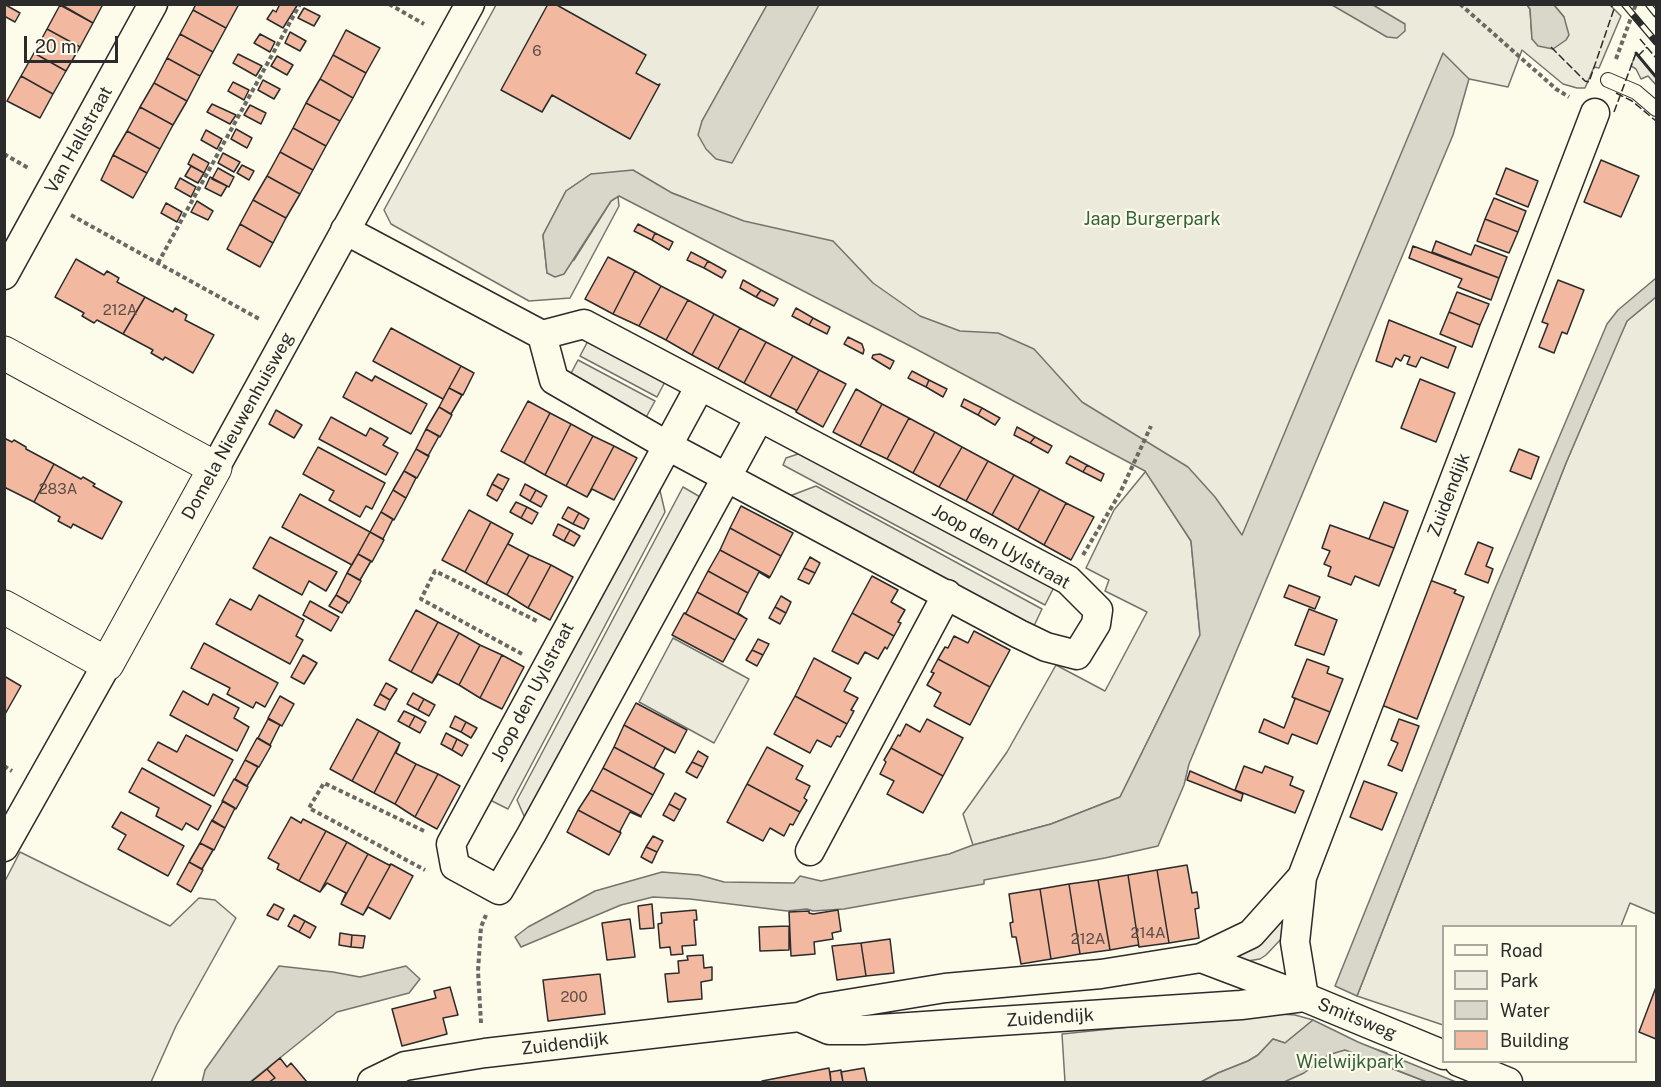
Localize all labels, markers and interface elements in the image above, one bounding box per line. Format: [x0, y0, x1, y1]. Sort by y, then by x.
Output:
scale bar [27, 24, 122, 62]
text: 20 m [35, 36, 77, 57]
house number: 6 [532, 42, 542, 60]
street label: Van Hallstraat [41, 83, 117, 197]
park label: Jaap Burgerpark [1083, 208, 1221, 230]
house number: 212A [103, 301, 137, 319]
street label: Domela Nieuwenhuisweg [177, 329, 299, 523]
street label: Zuidendijk [1423, 450, 1475, 540]
house number: 283A [39, 480, 77, 498]
street label: Joop den Uylstraat [928, 500, 1074, 594]
street label: Joop den Uylstraat [487, 619, 579, 765]
house number: 214A [1130, 924, 1166, 942]
legend [1442, 925, 1637, 1063]
house number: 212A [1071, 930, 1105, 948]
text: Road [1500, 940, 1543, 961]
text: Park [1500, 970, 1538, 991]
house number: 200 [560, 988, 588, 1006]
street label: Smitsweg [1314, 993, 1400, 1045]
text: Water [1500, 1000, 1550, 1021]
street label: Zuidendijk [1005, 1004, 1095, 1032]
street label: Zuidendijk [520, 1028, 610, 1060]
text: Building [1500, 1030, 1569, 1051]
park label: Wielwijkpark [1296, 1051, 1404, 1073]

